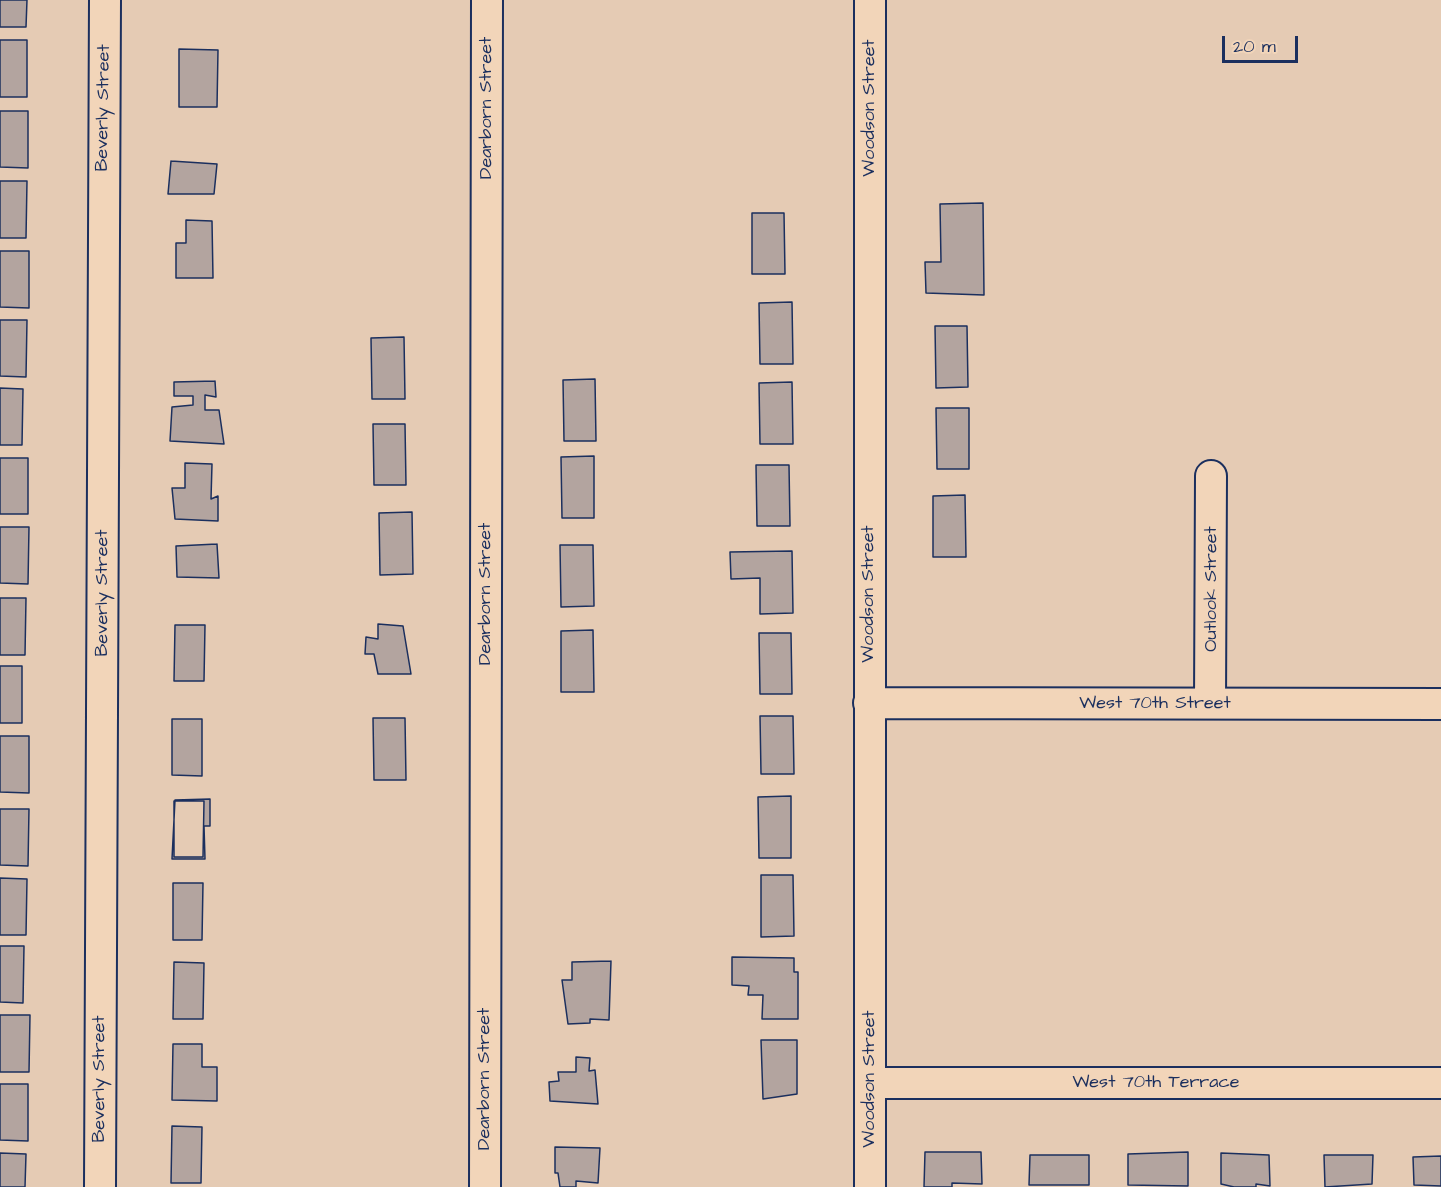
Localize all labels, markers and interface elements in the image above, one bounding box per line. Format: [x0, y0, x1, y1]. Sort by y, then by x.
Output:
scale bar [1225, 24, 1302, 62]
text: 20 m [1233, 34, 1276, 59]
street label: Dearborn Street [476, 37, 498, 179]
street label: Woodson Street [859, 39, 881, 177]
street label: Beverly Street [92, 44, 116, 172]
street label: Dearborn Street [475, 523, 497, 665]
street label: Woodson Street [858, 525, 880, 663]
street label: Outlook Street [1201, 526, 1223, 652]
street label: Beverly Street [92, 530, 114, 656]
street label: West 70th Street [1079, 693, 1231, 715]
street label: Dearborn Street [474, 1008, 496, 1150]
street label: Woodson Street [859, 1010, 881, 1148]
street label: Beverly Street [89, 1016, 111, 1142]
street label: West 70th Terrace [1072, 1072, 1240, 1094]

